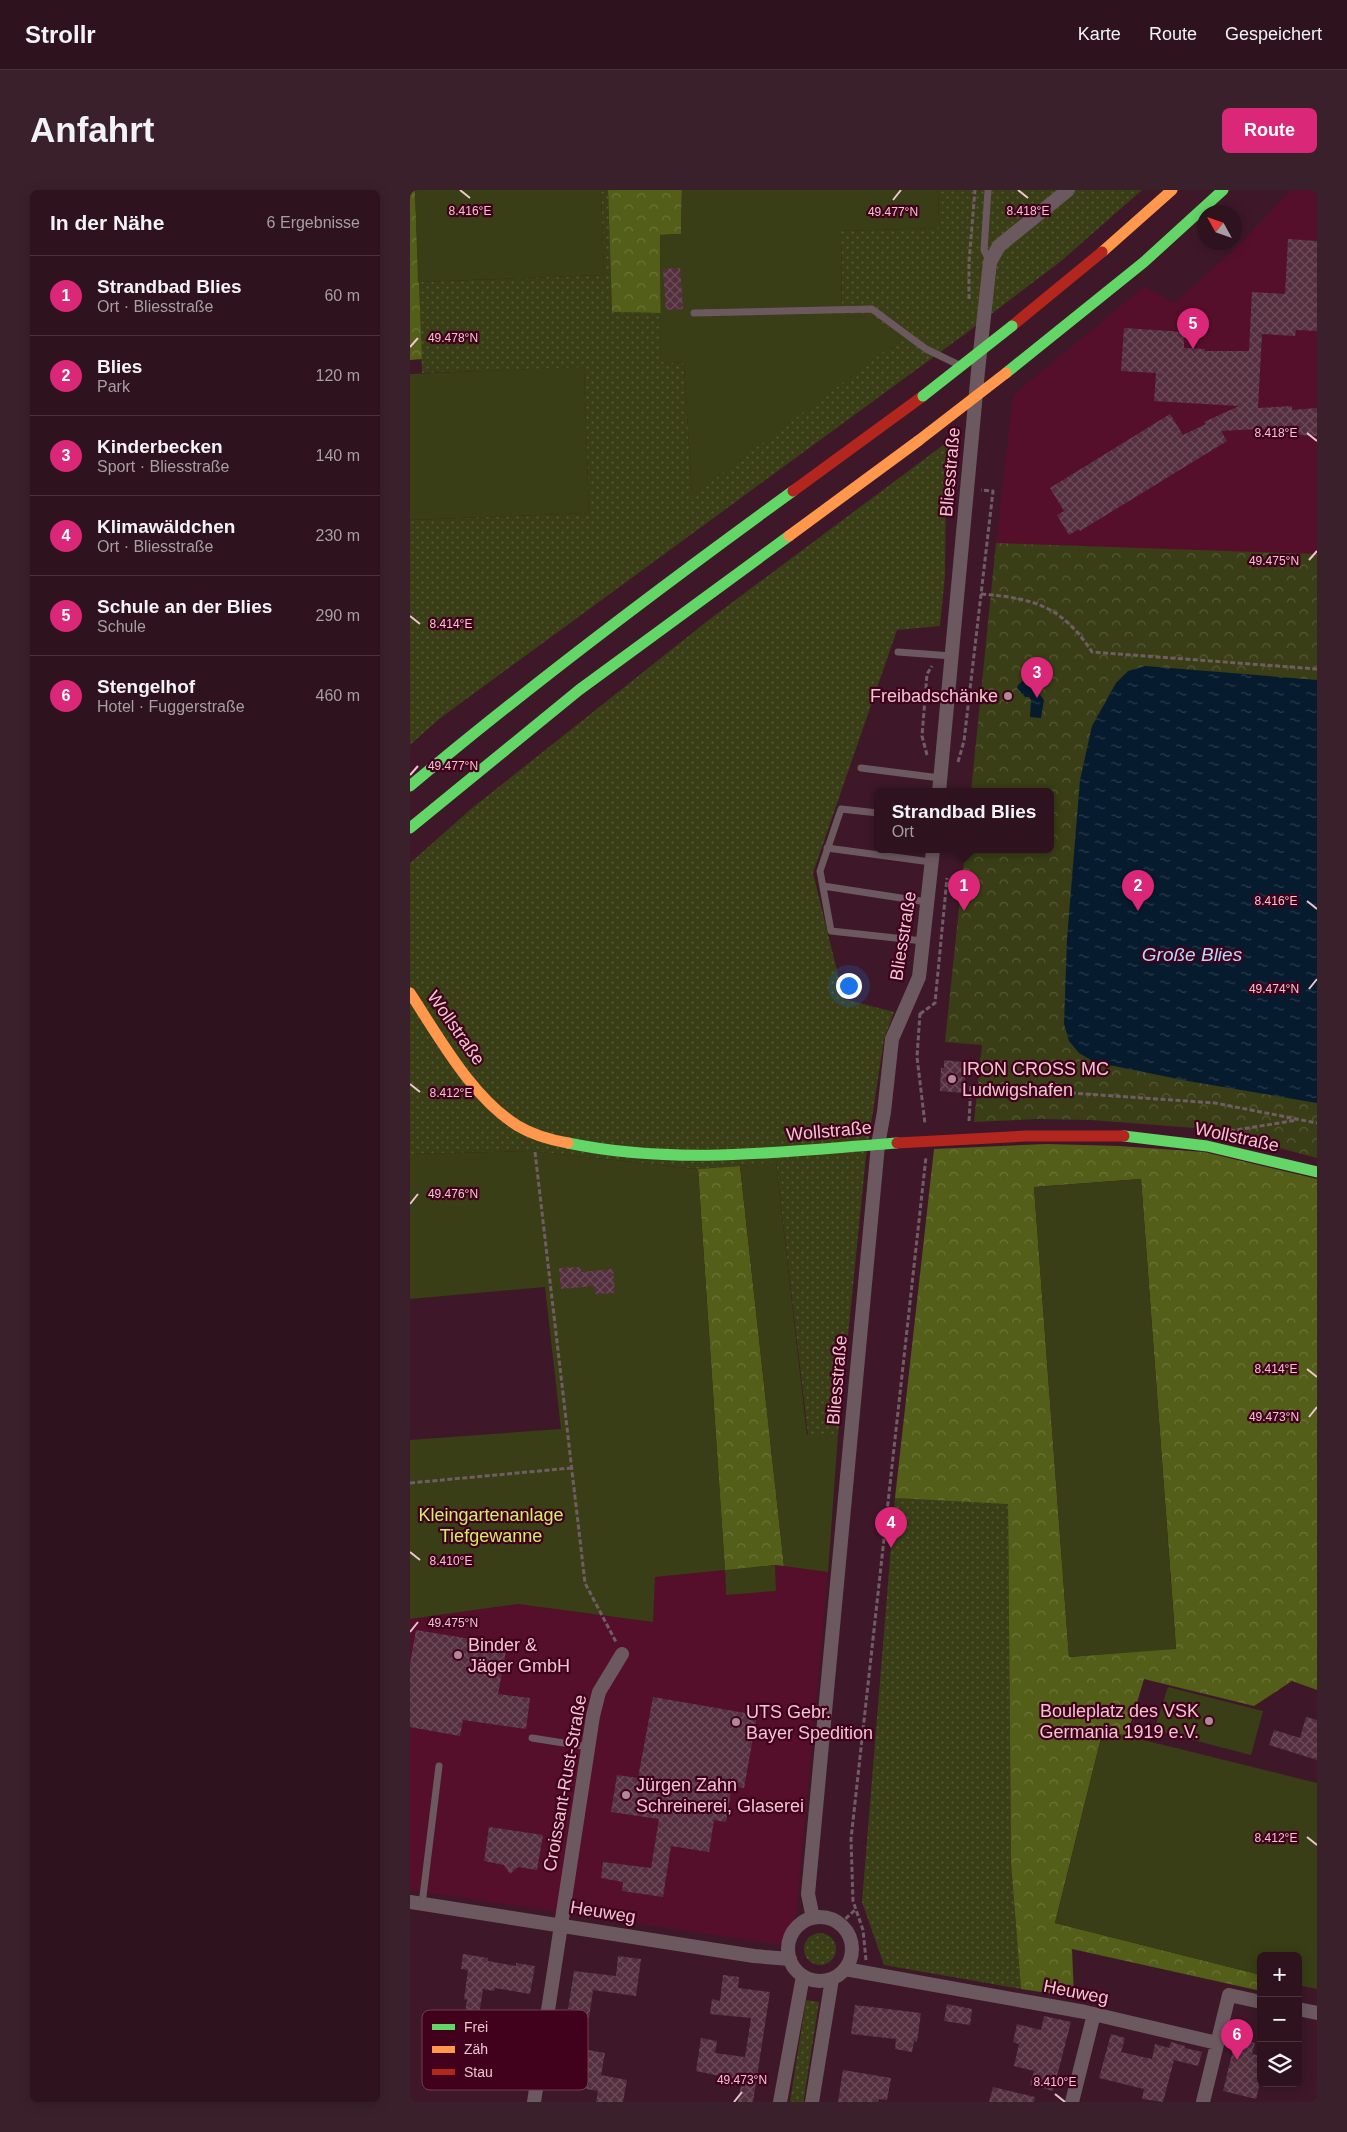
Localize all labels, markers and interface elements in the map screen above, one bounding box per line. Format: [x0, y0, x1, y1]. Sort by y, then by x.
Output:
text: Strollr [25, 21, 96, 48]
text: Karte [1078, 24, 1121, 44]
text: Route [1149, 24, 1197, 44]
text: Gespeichert [1225, 24, 1322, 44]
button: Route [1222, 108, 1317, 153]
text: Anfahrt [30, 110, 154, 149]
text: 8.416°E [449, 204, 491, 218]
text: 8.418°E [1007, 204, 1049, 218]
text: 49.477°N [868, 205, 918, 219]
north arrow [1197, 205, 1242, 250]
text: In der Nähe [50, 211, 164, 234]
text: 6 Ergebnisse [267, 214, 360, 231]
text: Strandbad Blies [97, 276, 242, 297]
text: 1 [62, 287, 70, 304]
text: 60 m [324, 287, 360, 304]
text: Ort · Bliesstraße [97, 298, 213, 315]
pin: 5 [1177, 308, 1209, 349]
text: 49.478°N [428, 331, 478, 345]
text: Blies [97, 356, 142, 377]
text: 2 [62, 367, 70, 384]
text: 120 m [316, 367, 360, 384]
text: Park [97, 378, 130, 395]
street label: Bliesstraße [936, 426, 964, 518]
text: 8.418°E [1255, 426, 1297, 440]
text: Kinderbecken [97, 436, 223, 457]
text: 3 [62, 447, 70, 464]
text: 140 m [316, 447, 360, 464]
text: Sport · Bliesstraße [97, 458, 229, 475]
text: Klimawäldchen [97, 516, 235, 537]
text: 4 [62, 527, 70, 544]
text: 230 m [316, 527, 360, 544]
text: Ort · Bliesstraße [97, 538, 213, 555]
text: 49.475°N [1249, 554, 1299, 568]
text: Schule an der Blies [97, 596, 272, 617]
text: 5 [62, 607, 70, 624]
text: 290 m [316, 607, 360, 624]
text: 8.414°E [430, 617, 472, 631]
text: Schule [97, 618, 146, 635]
pin: 3 [1021, 657, 1053, 698]
text: Stengelhof [97, 676, 195, 697]
place label: Freibadschänke [870, 686, 998, 706]
text: 6 [62, 687, 70, 704]
text: 460 m [316, 687, 360, 704]
marker: Freibadschänke [1002, 690, 1014, 702]
text: Hotel · Fuggerstraße [97, 698, 245, 715]
text: 49.477°N [428, 759, 478, 773]
popup [874, 788, 1054, 853]
text: Strandbad Blies [892, 801, 1036, 822]
text: Ort [892, 823, 914, 840]
pin: 1 [948, 870, 980, 911]
pin: 2 [1122, 870, 1154, 911]
street label: Bliesstraße [886, 890, 920, 982]
text: 8.416°E [1255, 894, 1297, 908]
water label: Große Blies [1142, 944, 1243, 965]
your location [836, 973, 862, 999]
text: 49.474°N [1249, 982, 1299, 996]
street label: Wollstraße [423, 987, 489, 1069]
place label: IRON CROSS MC Ludwigshafen [962, 1059, 1109, 1100]
marker: IRON CROSS MC Ludwigshafen [946, 1073, 958, 1085]
text: 8.412°E [430, 1086, 472, 1100]
street label: Wollstraße [785, 1117, 873, 1145]
street label: Wollstraße [1193, 1118, 1281, 1156]
text: 49.476°N [428, 1187, 478, 1201]
street label: Bliesstraße [823, 1334, 851, 1426]
text: 8.414°E [1255, 1362, 1297, 1376]
text: 49.473°N [1249, 1410, 1299, 1424]
park label: Kleingartenanlage Tiefgewanne [418, 1505, 564, 1546]
pin: 4 [875, 1507, 907, 1548]
text: 8.410°E [430, 1554, 472, 1568]
text: 49.475°N [428, 1616, 478, 1630]
place label: Binder & Jäger GmbH [468, 1635, 570, 1676]
marker: Binder & Jäger GmbH [452, 1649, 464, 1661]
street label: Croissant-Rust-Straße [540, 1693, 590, 1873]
place label: Bouleplatz des VSK Germania 1919 e.V. [1040, 1701, 1199, 1742]
place label: UTS Gebr. Bayer Spedition [746, 1702, 873, 1743]
marker: Bouleplatz des VSK Germania 1919 e.V. [1203, 1715, 1215, 1727]
marker: UTS Gebr. Bayer Spedition [730, 1716, 742, 1728]
place label: Jürgen Zahn Schreinerei, Glaserei [636, 1775, 804, 1816]
marker: Jürgen Zahn Schreinerei, Glaserei [620, 1789, 632, 1801]
text: 8.412°E [1255, 1831, 1297, 1845]
street label: Heuweg [569, 1897, 637, 1927]
map controls [1257, 1952, 1302, 2087]
button: + [1257, 1952, 1302, 1997]
street label: Heuweg [1042, 1976, 1110, 2008]
button: − [1257, 1997, 1302, 2042]
legend [422, 2010, 588, 2090]
text: Frei [464, 2019, 488, 2035]
pin: 6 [1221, 2019, 1253, 2060]
text: Zäh [464, 2041, 488, 2057]
button: layers [1257, 2042, 1302, 2087]
text: Stau [464, 2064, 493, 2080]
text: 49.473°N [717, 2073, 767, 2087]
text: 8.410°E [1034, 2075, 1076, 2089]

